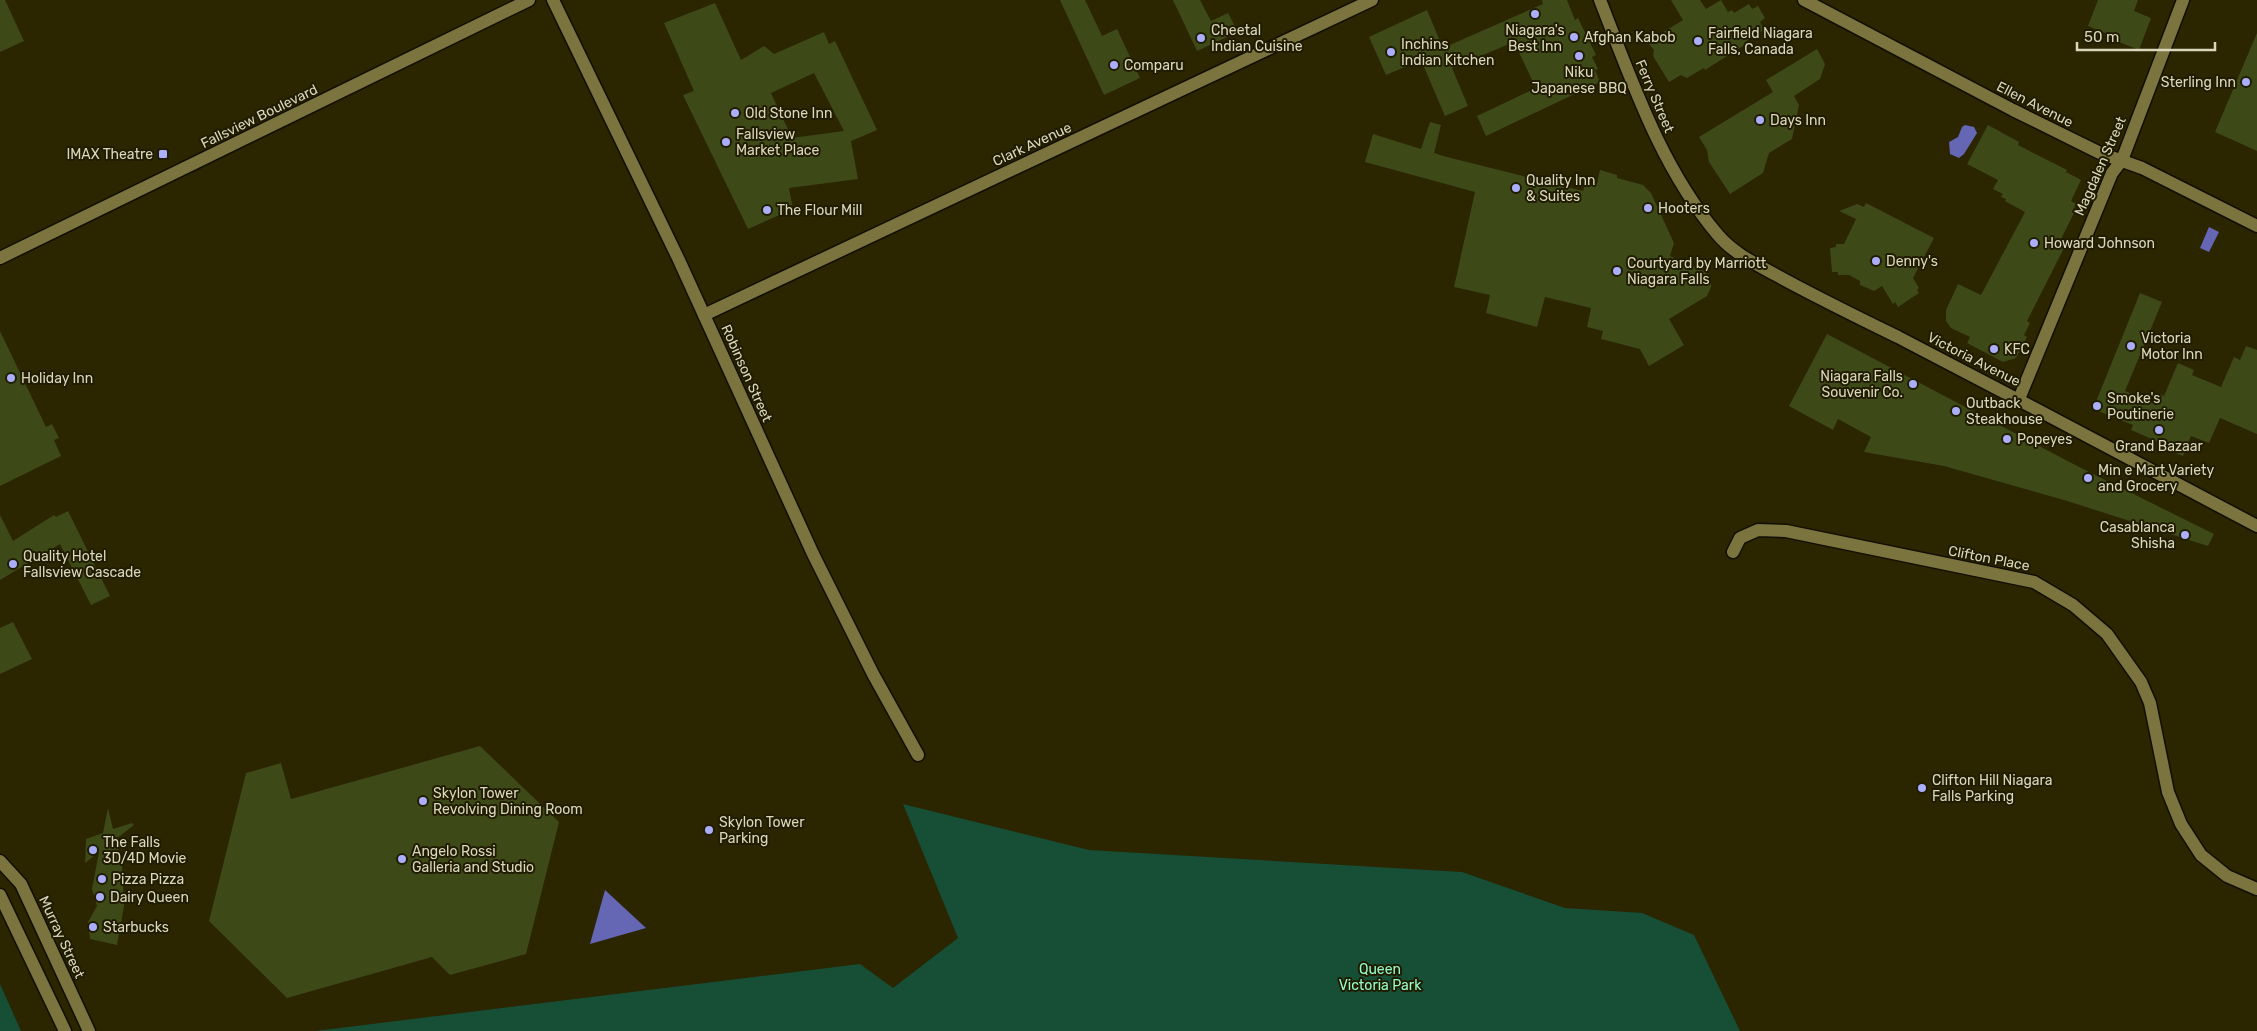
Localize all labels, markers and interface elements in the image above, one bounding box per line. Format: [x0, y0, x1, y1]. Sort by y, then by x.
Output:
marker: Niagara's Best Inn [1529, 8, 1541, 20]
scale bar [2077, 20, 2214, 52]
place label: Cheetal Indian Cuisine [1211, 22, 1303, 55]
place label: Niagara's Best Inn [1505, 22, 1565, 55]
place label: Fairfield Niagara Falls, Canada [1708, 25, 1813, 58]
text: 50 m [2084, 28, 2119, 46]
place label: Afghan Kabob [1584, 29, 1676, 46]
marker: Afghan Kabob [1568, 31, 1580, 43]
marker: Cheetal Indian Cuisine [1195, 32, 1207, 44]
marker: Fairfield Niagara Falls, Canada [1692, 35, 1704, 47]
place label: Inchins Indian Kitchen [1401, 36, 1495, 69]
marker: Inchins Indian Kitchen [1385, 46, 1397, 58]
marker: Niku Japanese BBQ [1573, 50, 1585, 62]
place label: Comparu [1124, 57, 1184, 74]
street label: Ferry Street [1632, 57, 1678, 136]
marker: Comparu [1108, 59, 1120, 71]
place label: Niku Japanese BBQ [1531, 64, 1627, 97]
place label: Sterling Inn [2161, 74, 2236, 91]
marker: Sterling Inn [2240, 76, 2252, 88]
street label: Ellen Avenue [1994, 78, 2076, 131]
street label: Fallsview Boulevard [198, 81, 320, 152]
place label: Old Stone Inn [745, 105, 832, 122]
marker: Old Stone Inn [729, 107, 741, 119]
place label: Days Inn [1770, 112, 1826, 129]
street label: Magdalen Street [2071, 113, 2130, 218]
marker: Days Inn [1754, 114, 1766, 126]
street label: Clark Avenue [990, 119, 1074, 170]
place label: Fallsview Market Place [736, 126, 820, 159]
marker: Fallsview Market Place [720, 136, 732, 148]
place label: IMAX Theatre [66, 146, 153, 163]
marker: IMAX Theatre [157, 148, 169, 160]
place label: Quality Inn & Suites [1526, 172, 1595, 205]
marker: Quality Inn & Suites [1510, 182, 1522, 194]
place label: Hooters [1658, 200, 1710, 217]
place label: The Flour Mill [777, 202, 862, 219]
marker: Hooters [1642, 202, 1654, 214]
marker: The Flour Mill [761, 204, 773, 216]
place label: Howard Johnson [2044, 235, 2155, 252]
marker: Howard Johnson [2028, 237, 2040, 249]
place label: Denny's [1886, 253, 1938, 270]
place label: Courtyard by Marriott Niagara Falls [1627, 255, 1767, 288]
marker: Denny's [1870, 255, 1882, 267]
marker: Courtyard by Marriott Niagara Falls [1611, 265, 1623, 277]
street label: Robinson Street [717, 322, 776, 425]
street label: Victoria Avenue [1924, 329, 2023, 390]
place label: Victoria Motor Inn [2141, 330, 2203, 363]
marker: Victoria Motor Inn [2125, 340, 2137, 352]
place label: KFC [2004, 341, 2030, 358]
marker: KFC [1988, 343, 2000, 355]
place label: Niagara Falls Souvenir Co. [1820, 368, 1903, 401]
place label: Holiday Inn [21, 370, 93, 387]
marker: Holiday Inn [5, 372, 17, 384]
marker: Niagara Falls Souvenir Co. [1907, 378, 1919, 390]
place label: Smoke's Poutinerie [2107, 390, 2174, 423]
place label: Outback Steakhouse [1966, 395, 2043, 428]
marker: Smoke's Poutinerie [2091, 400, 2103, 412]
marker: Outback Steakhouse [1950, 405, 1962, 417]
marker: Grand Bazaar [2153, 424, 2165, 436]
place label: Popeyes [2017, 431, 2072, 448]
marker: Popeyes [2001, 433, 2013, 445]
place label: Grand Bazaar [2115, 438, 2204, 455]
place label: Min e Mart Variety and Grocery [2098, 462, 2214, 495]
marker: Min e Mart Variety and Grocery [2082, 472, 2094, 484]
place label: Casablanca Shisha [2100, 519, 2175, 552]
marker: Casablanca Shisha [2179, 529, 2191, 541]
street label: Clifton Place [1947, 542, 2031, 575]
place label: Quality Hotel Fallsview Cascade [23, 548, 141, 581]
marker: Quality Hotel Fallsview Cascade [7, 558, 19, 570]
place label: Clifton Hill Niagara Falls Parking [1932, 772, 2052, 805]
marker: Clifton Hill Niagara Falls Parking [1916, 782, 1928, 794]
place label: Skylon Tower Revolving Dining Room [433, 785, 583, 818]
marker: Skylon Tower Revolving Dining Room [417, 795, 429, 807]
place label: Skylon Tower Parking [719, 814, 805, 847]
marker: Skylon Tower Parking [703, 824, 715, 836]
place label: The Falls 3D/4D Movie [103, 834, 187, 867]
place label: Angelo Rossi Galleria and Studio [412, 843, 534, 876]
marker: The Falls 3D/4D Movie [87, 844, 99, 856]
marker: Angelo Rossi Galleria and Studio [396, 853, 408, 865]
place label: Pizza Pizza [112, 871, 184, 888]
marker: Pizza Pizza [96, 873, 108, 885]
place label: Dairy Queen [110, 889, 189, 906]
marker: Dairy Queen [94, 891, 106, 903]
street label: Murray Street [35, 893, 88, 982]
place label: Starbucks [103, 919, 169, 936]
marker: Starbucks [87, 921, 99, 933]
park label: Queen Victoria Park [1339, 961, 1422, 994]

